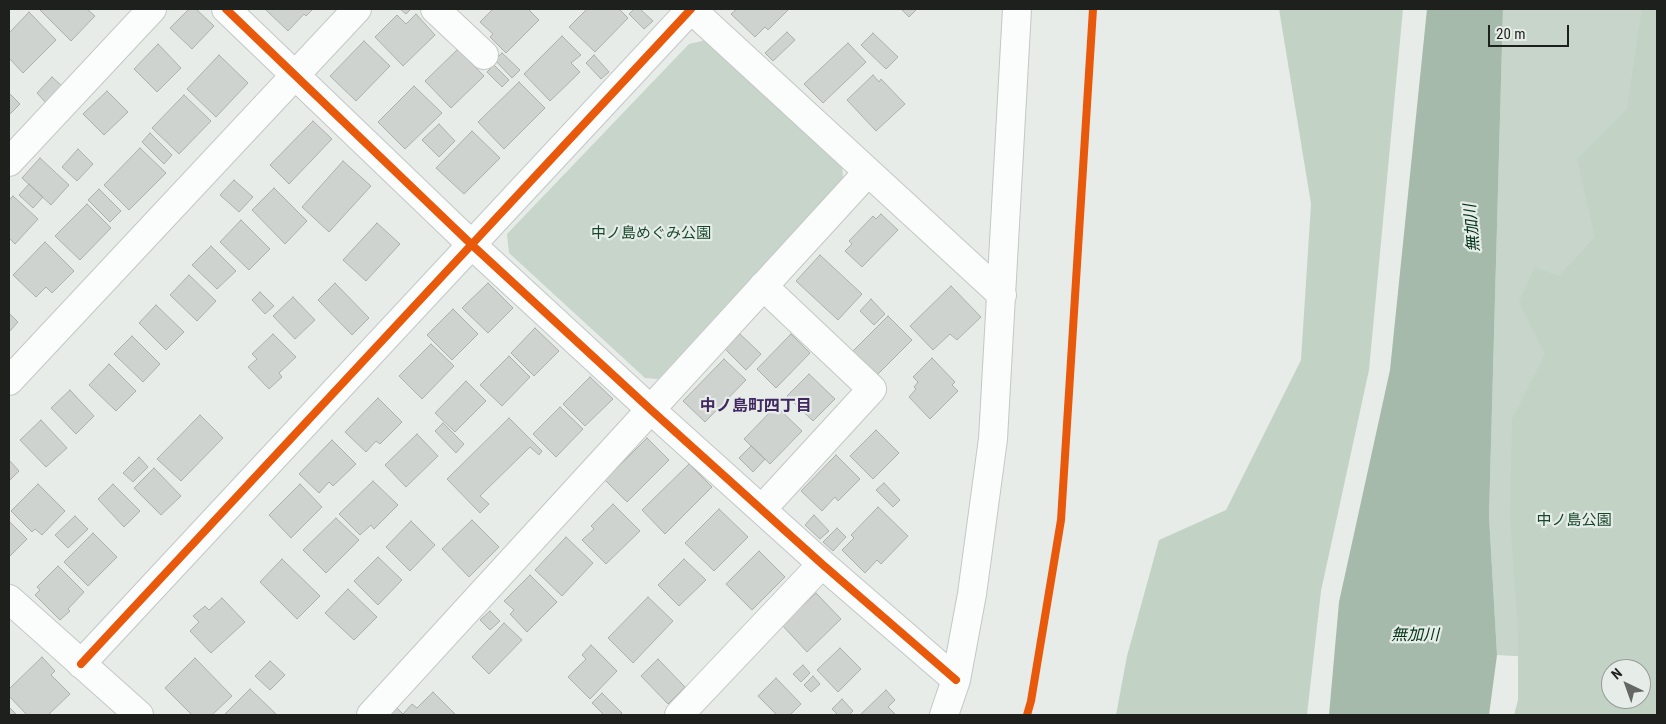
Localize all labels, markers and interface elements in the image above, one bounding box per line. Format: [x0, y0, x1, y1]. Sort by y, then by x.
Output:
scale bar [1491, 15, 1572, 47]
text: 20 m [1496, 25, 1526, 43]
water label: 無加川 [1461, 203, 1485, 253]
park label: 中ノ島めぐみ公園 [591, 225, 711, 243]
district label: 中ノ島町四丁目 [700, 397, 812, 417]
park label: 中ノ島公園 [1537, 512, 1611, 530]
water label: 無加川 [1391, 626, 1439, 646]
north arrow [1601, 659, 1651, 709]
text: N [1608, 665, 1625, 682]

